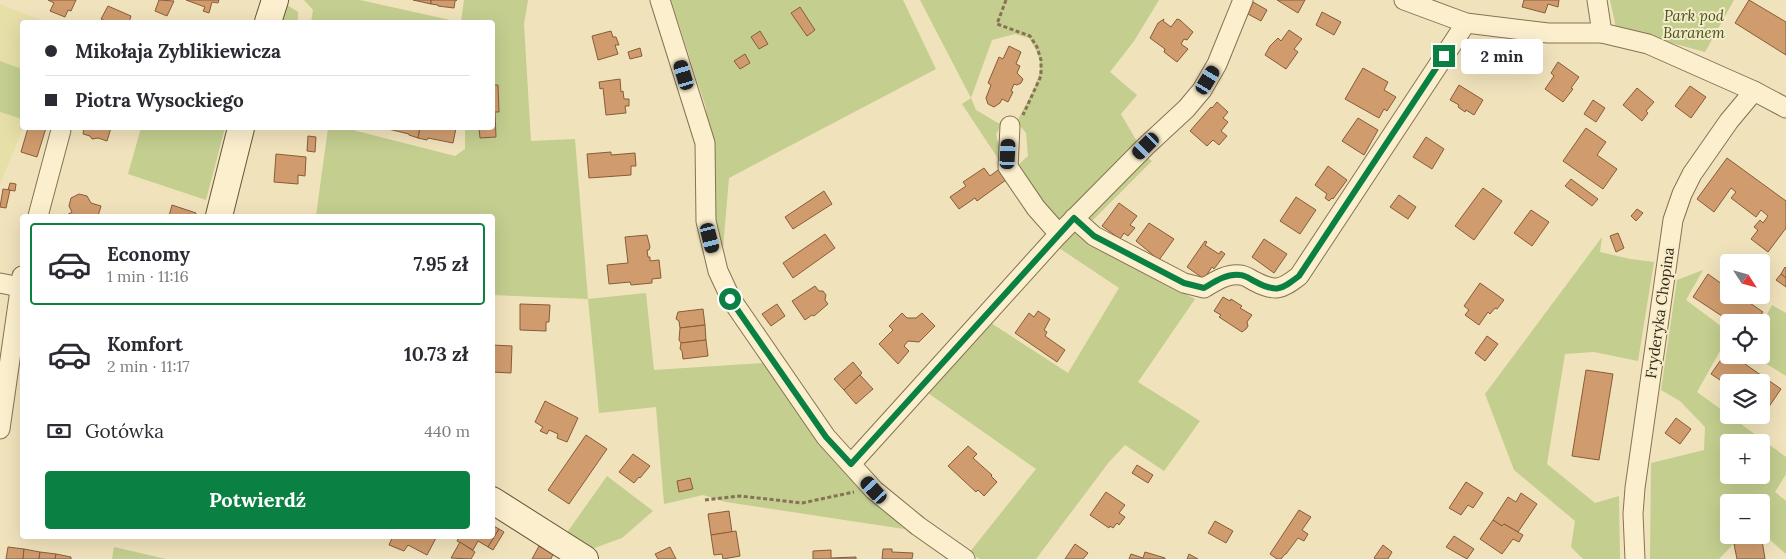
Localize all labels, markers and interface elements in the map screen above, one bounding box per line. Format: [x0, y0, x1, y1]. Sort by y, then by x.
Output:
park label: Park pod Baranem [1663, 6, 1725, 42]
callout: 2 min [1462, 38, 1544, 74]
text: Mikołaja Zyblikiewicza [75, 39, 281, 63]
route end [1433, 45, 1455, 67]
text: 2 min [1481, 46, 1523, 66]
car [672, 58, 695, 92]
car [1193, 63, 1222, 97]
text: Piotra Wysockiego [75, 88, 244, 112]
car [1130, 130, 1161, 162]
car [999, 139, 1016, 169]
car [699, 222, 720, 254]
icon: car [47, 242, 92, 287]
text: Economy [107, 242, 190, 266]
street label: Fryderyka Chopina [1641, 246, 1678, 380]
text: 7.95 zł [414, 252, 468, 276]
north arrow [1720, 254, 1770, 304]
map controls [1720, 254, 1770, 544]
text: 1 min · 11:16 [107, 266, 189, 286]
route start [719, 288, 741, 310]
button: locate [1720, 314, 1770, 364]
icon: car [47, 332, 92, 377]
text: Komfort [107, 332, 183, 356]
text: 10.73 zł [404, 342, 468, 366]
text: 2 min · 11:17 [107, 356, 190, 376]
button: layers [1720, 374, 1770, 424]
icon: cash [45, 417, 73, 445]
text: Gotówka [85, 419, 164, 443]
text: 440 m [424, 421, 470, 441]
button: + [1720, 434, 1770, 484]
button: Potwierdź [45, 471, 470, 529]
car [858, 474, 889, 506]
button: − [1720, 494, 1770, 544]

